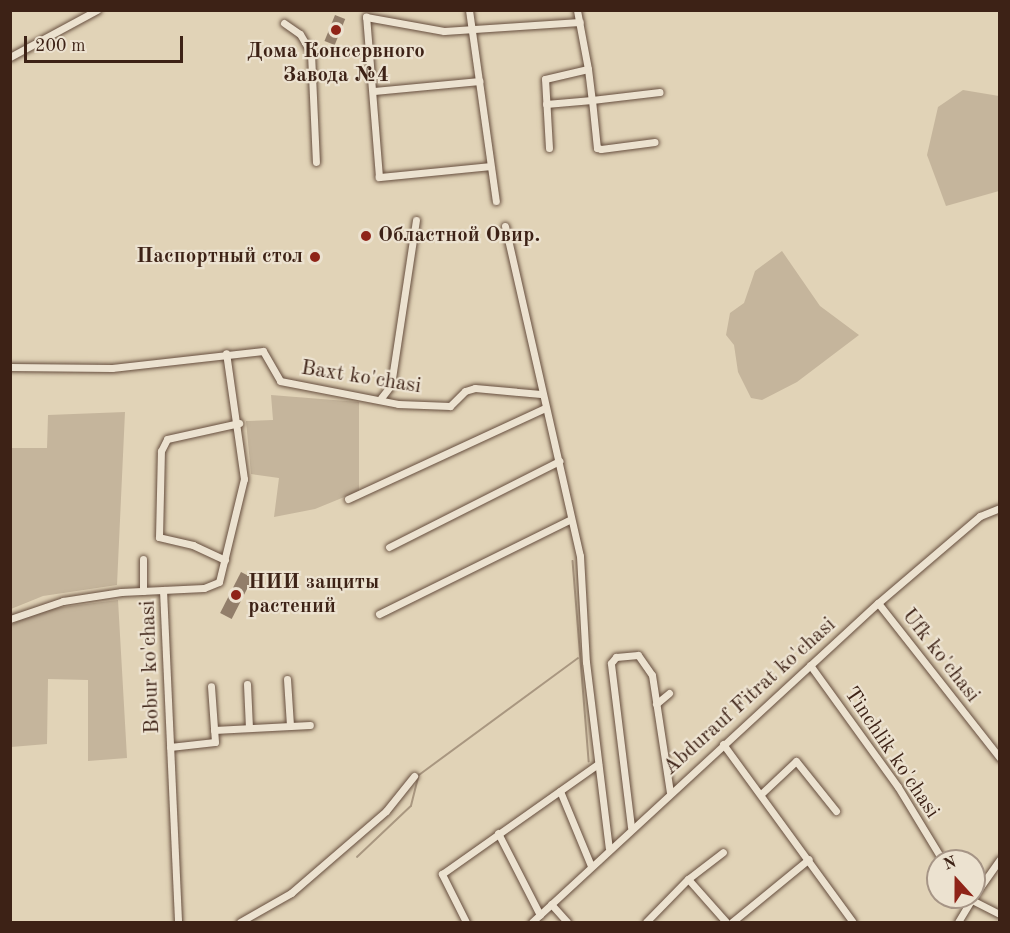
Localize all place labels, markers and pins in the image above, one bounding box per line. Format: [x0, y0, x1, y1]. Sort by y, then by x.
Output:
marker: Дома Консервного Завода №4 [329, 23, 343, 37]
place label: Дома Консервного Завода №4 [247, 39, 425, 89]
place label: Областной Овир. [378, 223, 540, 249]
marker: Областной Овир. [359, 229, 373, 243]
place label: Паспортный стол [136, 244, 303, 270]
marker: Паспортный стол [308, 250, 322, 264]
place label: НИИ защиты растений [248, 570, 379, 620]
marker: НИИ защиты растений [229, 588, 243, 602]

